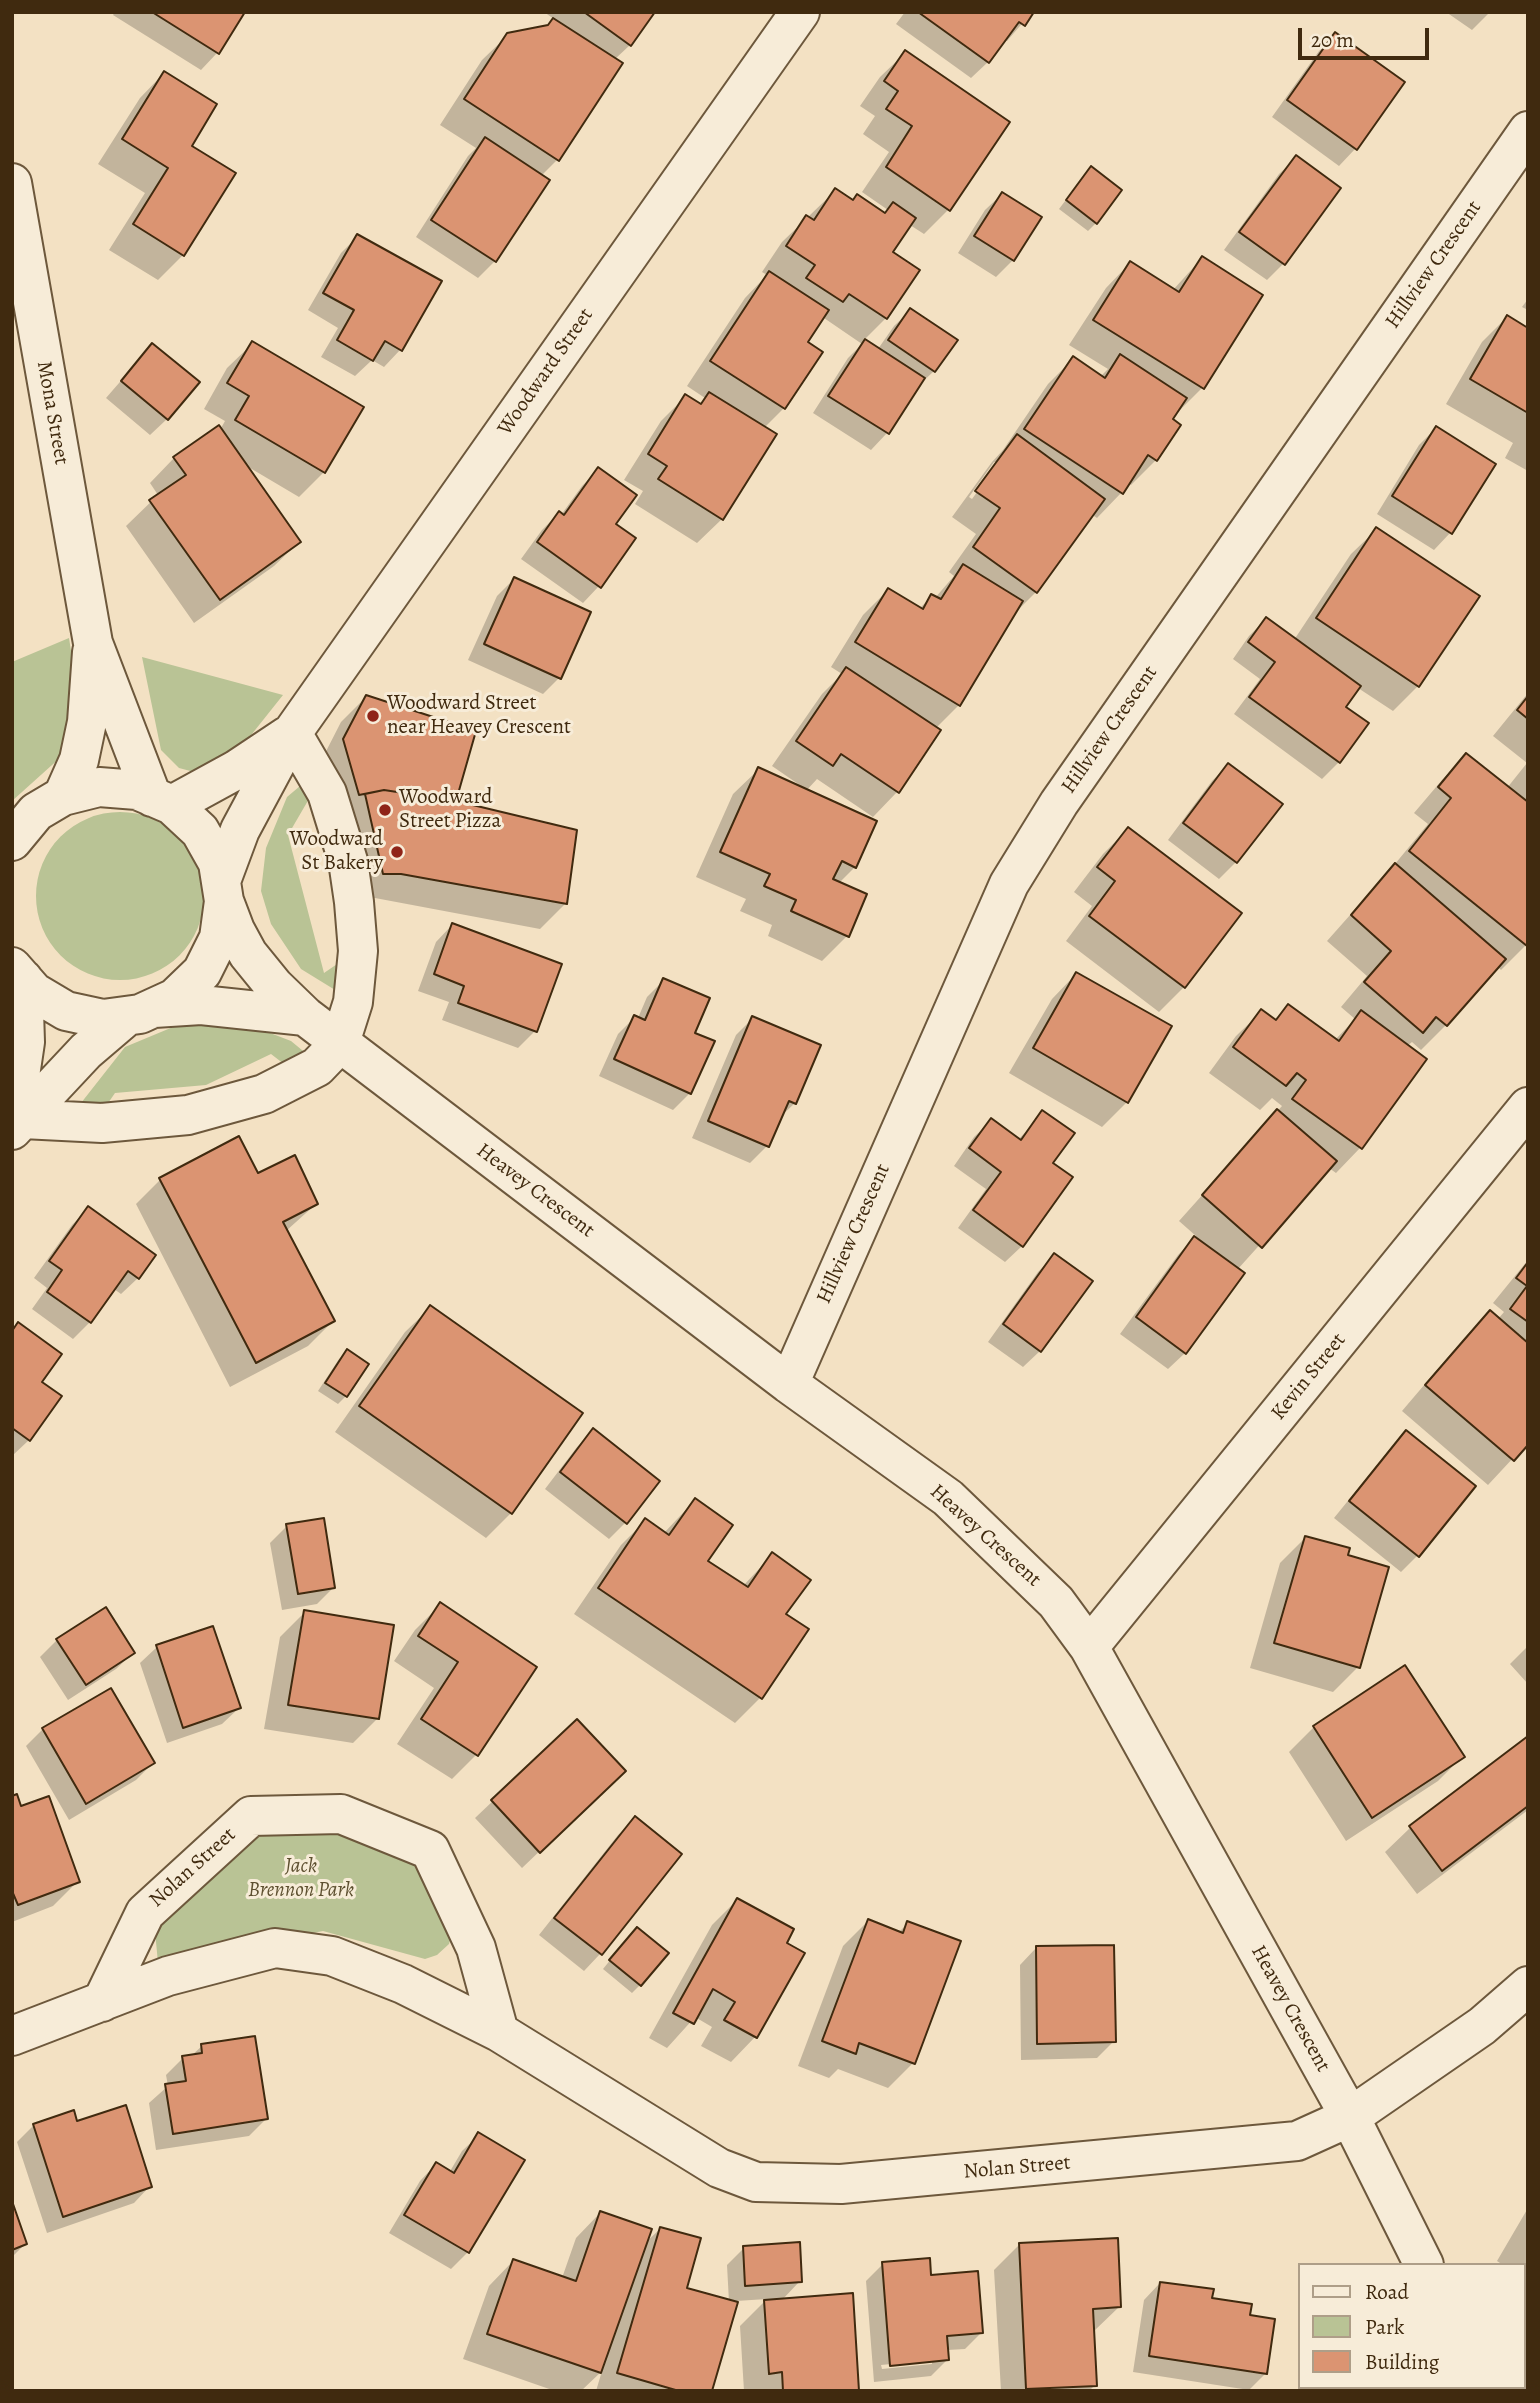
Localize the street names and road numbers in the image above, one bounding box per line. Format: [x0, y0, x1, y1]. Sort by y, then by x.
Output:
street label: Hillview Crescent [1381, 196, 1487, 334]
street label: Woodward Street [493, 304, 599, 440]
street label: Mona Street [30, 359, 74, 467]
street label: Hillview Crescent [1057, 661, 1163, 799]
street label: Heavey Crescent [471, 1139, 599, 1243]
street label: Hillview Crescent [812, 1160, 896, 1308]
street label: Kevin Street [1266, 1328, 1352, 1426]
street label: Heavey Crescent [924, 1479, 1046, 1593]
street label: Nolan Street [145, 1823, 241, 1913]
street label: Heavey Crescent [1245, 1941, 1335, 2077]
street label: Nolan Street [962, 2151, 1072, 2185]

